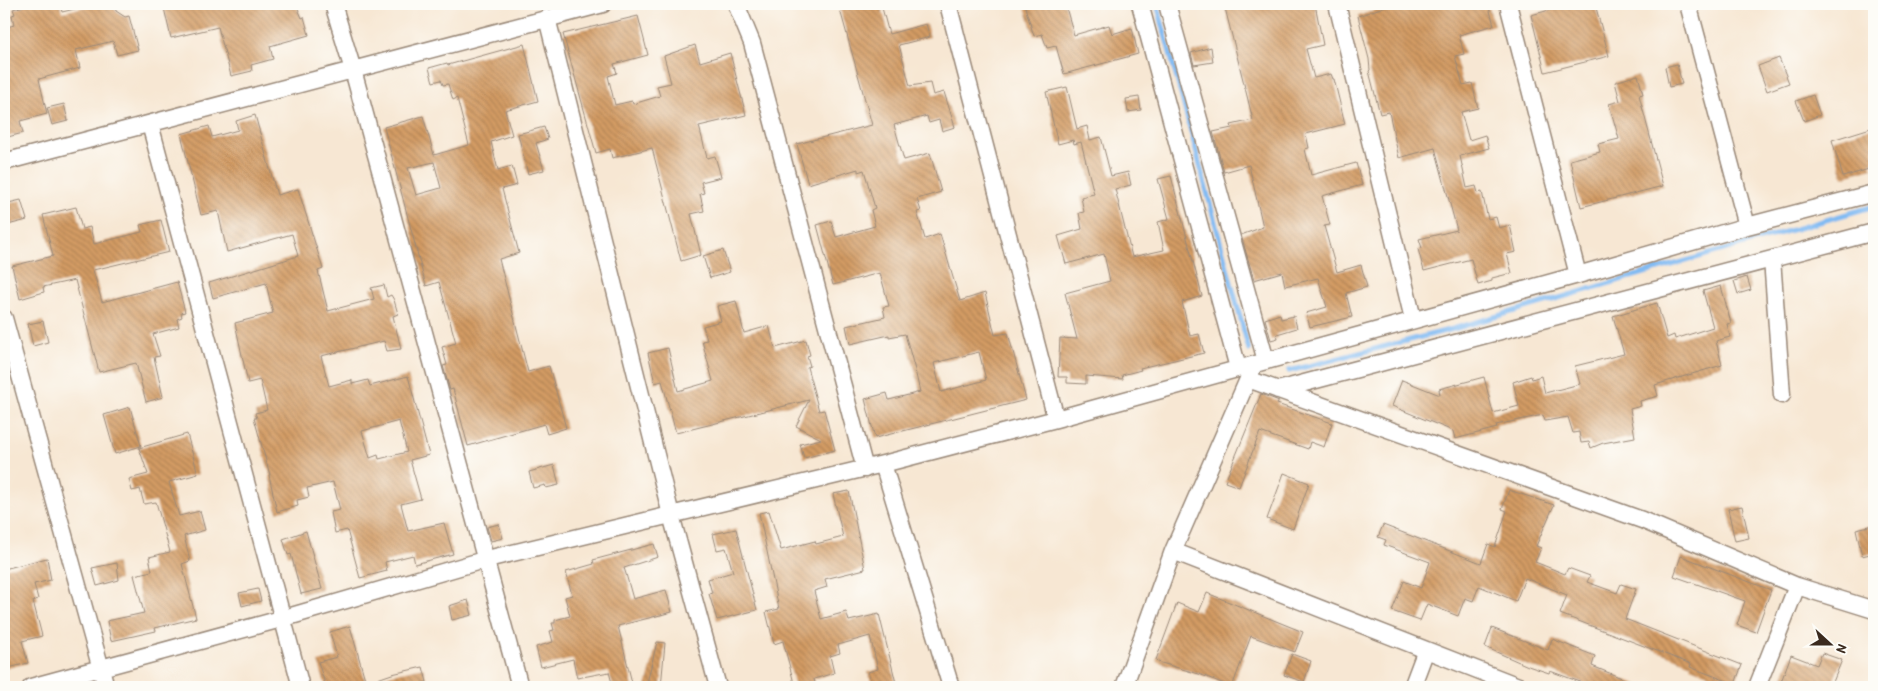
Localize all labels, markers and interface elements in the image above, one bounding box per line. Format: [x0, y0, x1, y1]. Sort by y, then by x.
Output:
north arrow [1806, 618, 1856, 668]
text: N [1832, 642, 1853, 656]

